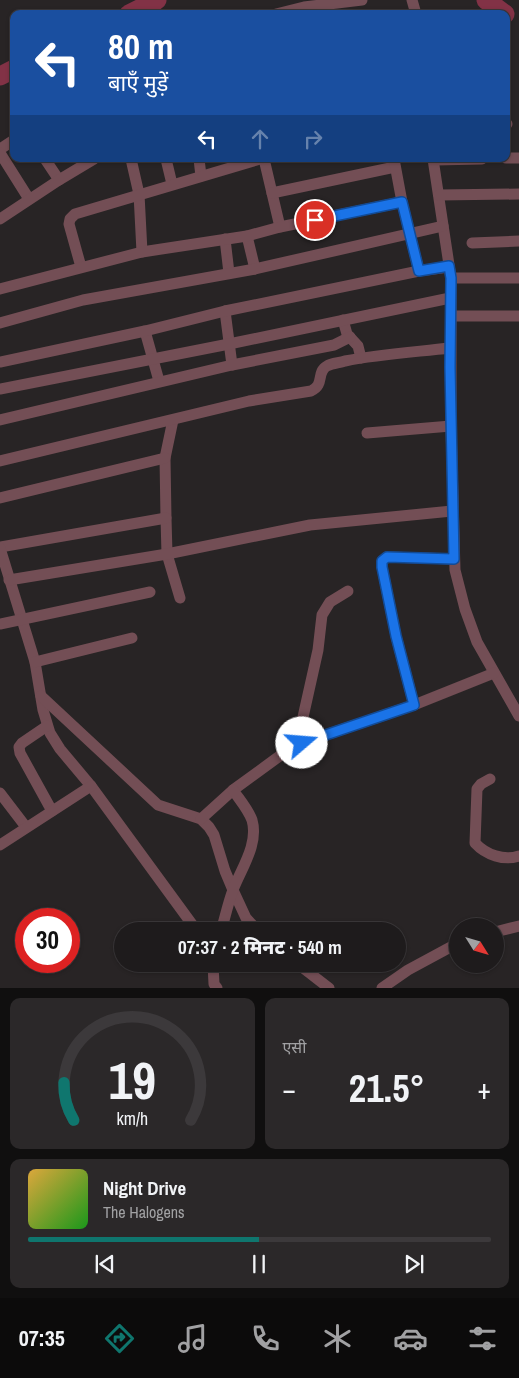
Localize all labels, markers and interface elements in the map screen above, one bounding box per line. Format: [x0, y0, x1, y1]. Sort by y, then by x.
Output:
text: 80 m [108, 23, 173, 70]
icon: left [25, 30, 90, 95]
text: बाएँ मुड़ें [108, 68, 168, 98]
icon: left [193, 125, 221, 153]
icon: ahead [246, 125, 274, 153]
icon: right [299, 125, 327, 153]
pin [294, 199, 336, 241]
icon: arrive [301, 206, 329, 234]
position arrow [275, 716, 327, 768]
speed limit sign: 30 [15, 908, 80, 973]
north arrow [449, 918, 504, 972]
map controls [449, 918, 504, 973]
text: 07:37 · 2 मिनट · 540 m [178, 934, 342, 960]
text: एसी [283, 1036, 306, 1058]
text: 19 [109, 1045, 156, 1115]
text: 21.5° [349, 1063, 425, 1114]
text: − [283, 1070, 296, 1108]
text: + [478, 1070, 491, 1108]
text: km/h [116, 1107, 148, 1131]
text: Night Drive [103, 1175, 186, 1201]
text: The Halogens [103, 1201, 185, 1223]
icon: previous [91, 1250, 119, 1278]
icon: pause [245, 1250, 273, 1278]
icon: next [400, 1250, 428, 1278]
icon: directions [102, 1321, 137, 1356]
icon: music [175, 1321, 210, 1356]
icon: phone [248, 1321, 283, 1356]
icon: climate [320, 1321, 355, 1356]
icon: car [393, 1321, 428, 1356]
icon: filters [465, 1321, 500, 1356]
text: 07:35 [19, 1323, 65, 1353]

